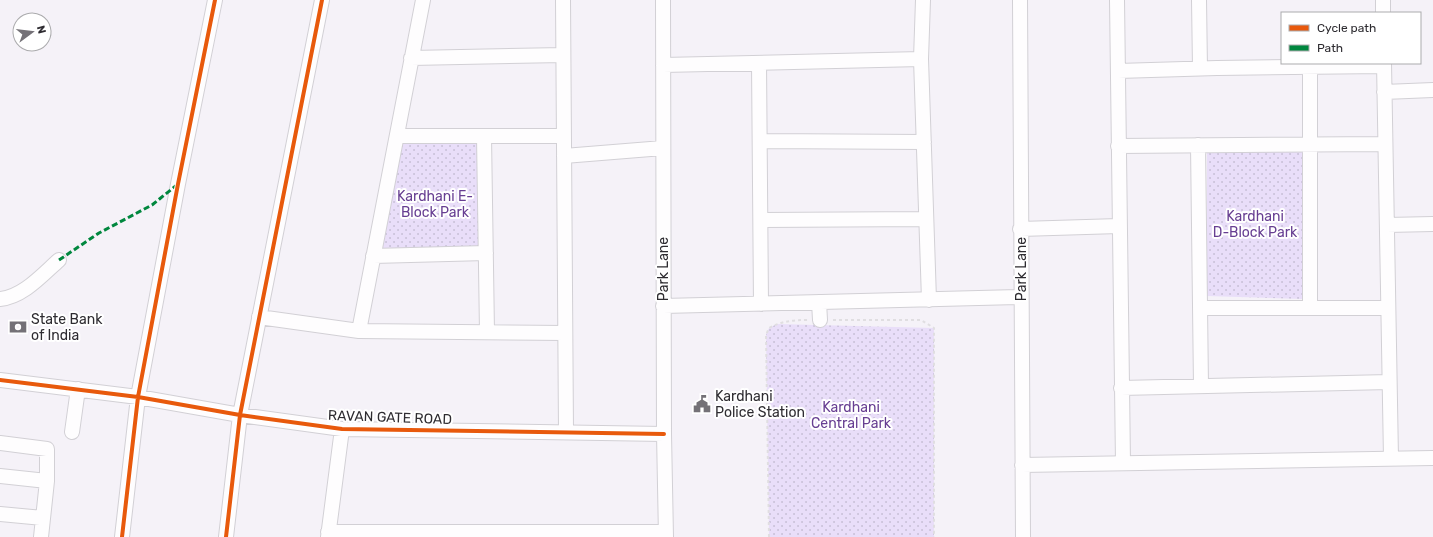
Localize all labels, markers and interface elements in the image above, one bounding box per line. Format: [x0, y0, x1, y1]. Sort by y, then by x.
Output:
north arrow [12, 12, 52, 52]
legend [1281, 12, 1421, 64]
text: Cycle path [1317, 21, 1376, 35]
text: N [34, 24, 49, 35]
text: Path [1317, 41, 1343, 55]
park label: Kardhani E- Block Park [397, 188, 473, 221]
park label: Kardhani D-Block Park [1213, 208, 1298, 241]
street label: Park Lane [655, 237, 672, 301]
street label: Park Lane [1013, 237, 1030, 301]
place label: State Bank of India [31, 311, 103, 344]
bank icon: State Bank of India [8, 317, 28, 337]
place label: Kardhani Police Station [715, 388, 805, 421]
public building icon: Kardhani Police Station [692, 394, 712, 414]
park label: Kardhani Central Park [811, 399, 892, 432]
street label: RAVAN GATE ROAD [328, 407, 452, 428]

